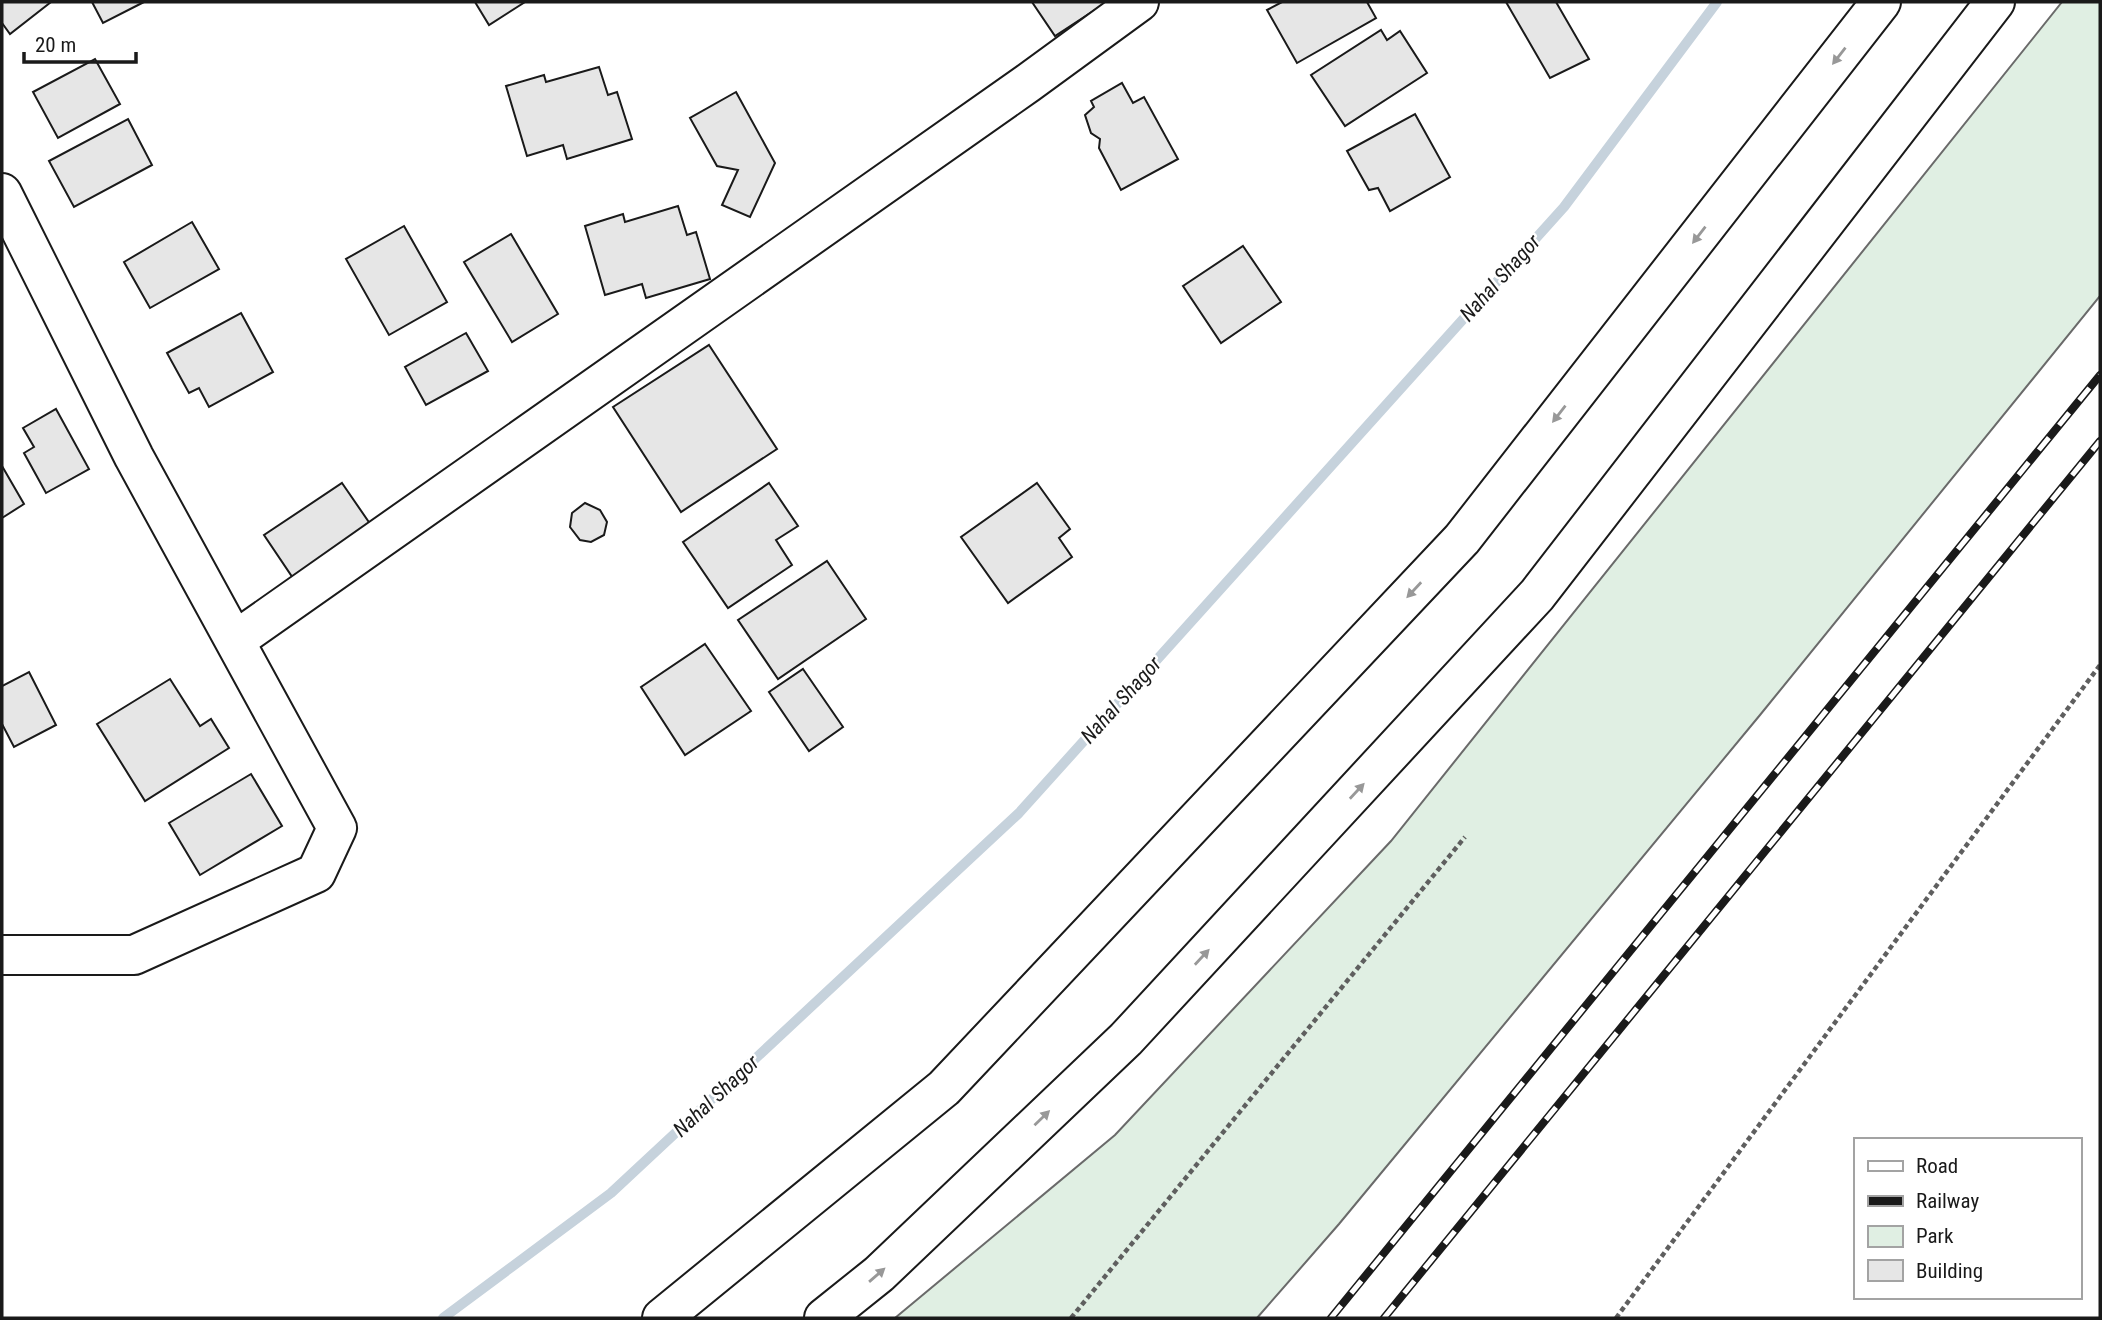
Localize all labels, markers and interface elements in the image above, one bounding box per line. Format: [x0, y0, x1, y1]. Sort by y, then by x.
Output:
scale bar [24, 21, 136, 65]
text: 20 m [35, 33, 76, 57]
one-way arrow [1831, 46, 1846, 64]
one-way arrow [1693, 226, 1707, 244]
water label: Nahal Shagor [1455, 229, 1546, 326]
one-way arrow [1552, 405, 1567, 423]
one-way arrow [1407, 581, 1423, 598]
water label: Nahal Shagor [1076, 651, 1167, 748]
one-way arrow [1349, 783, 1365, 800]
one-way arrow [1194, 949, 1210, 966]
water label: Nahal Shagor [668, 1050, 764, 1142]
one-way arrow [1033, 1111, 1050, 1127]
legend [1854, 1138, 2081, 1299]
text: Road [1916, 1154, 1958, 1178]
text: Railway [1916, 1189, 1979, 1213]
text: Park [1916, 1224, 1954, 1248]
text: Building [1916, 1259, 1983, 1283]
one-way arrow [868, 1268, 885, 1283]

